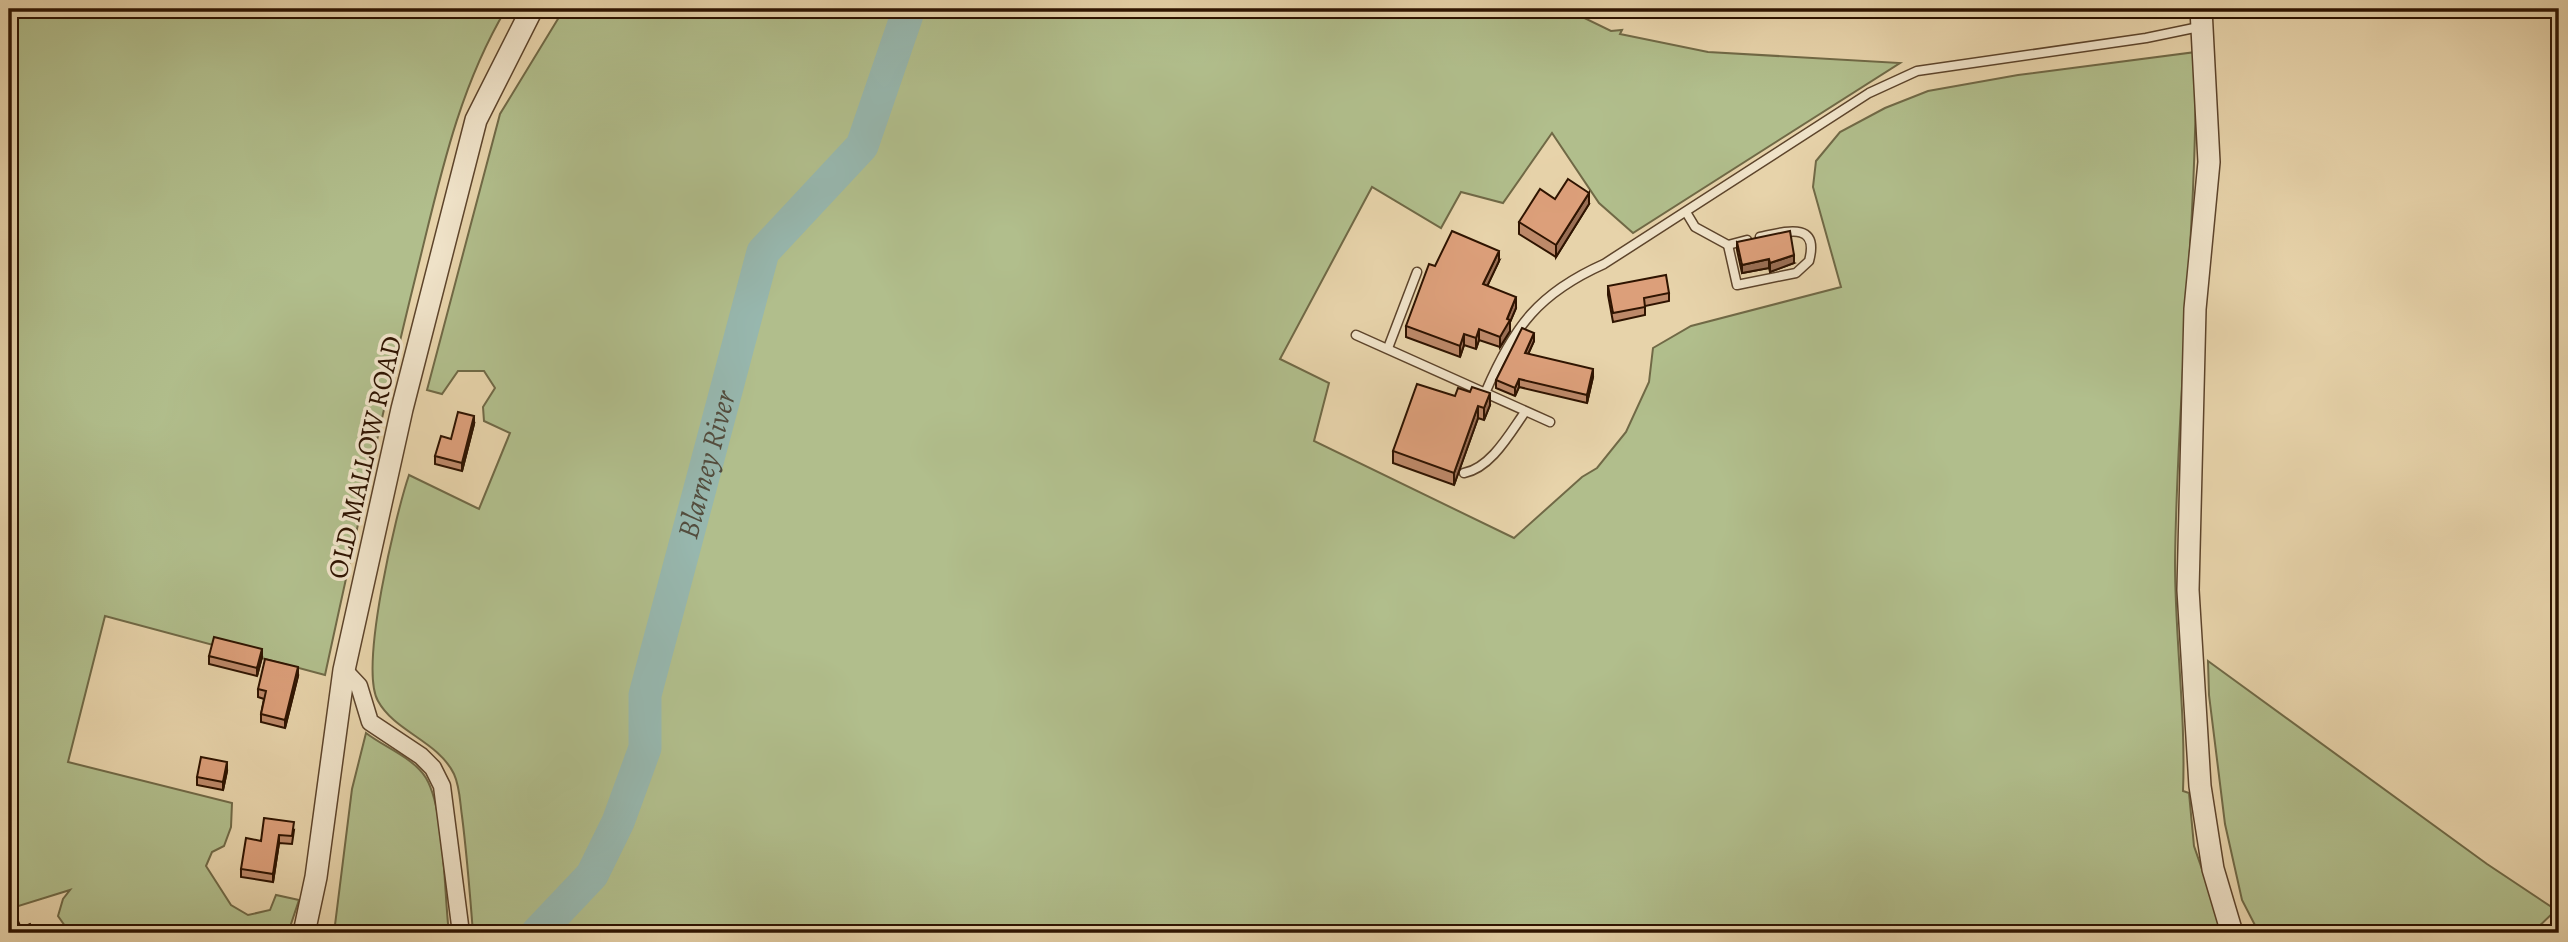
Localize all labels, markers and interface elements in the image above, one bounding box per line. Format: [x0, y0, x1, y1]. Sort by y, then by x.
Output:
street label: OLD MALLOW ROAD [319, 332, 411, 582]
water label: Blarney River [668, 385, 746, 543]

